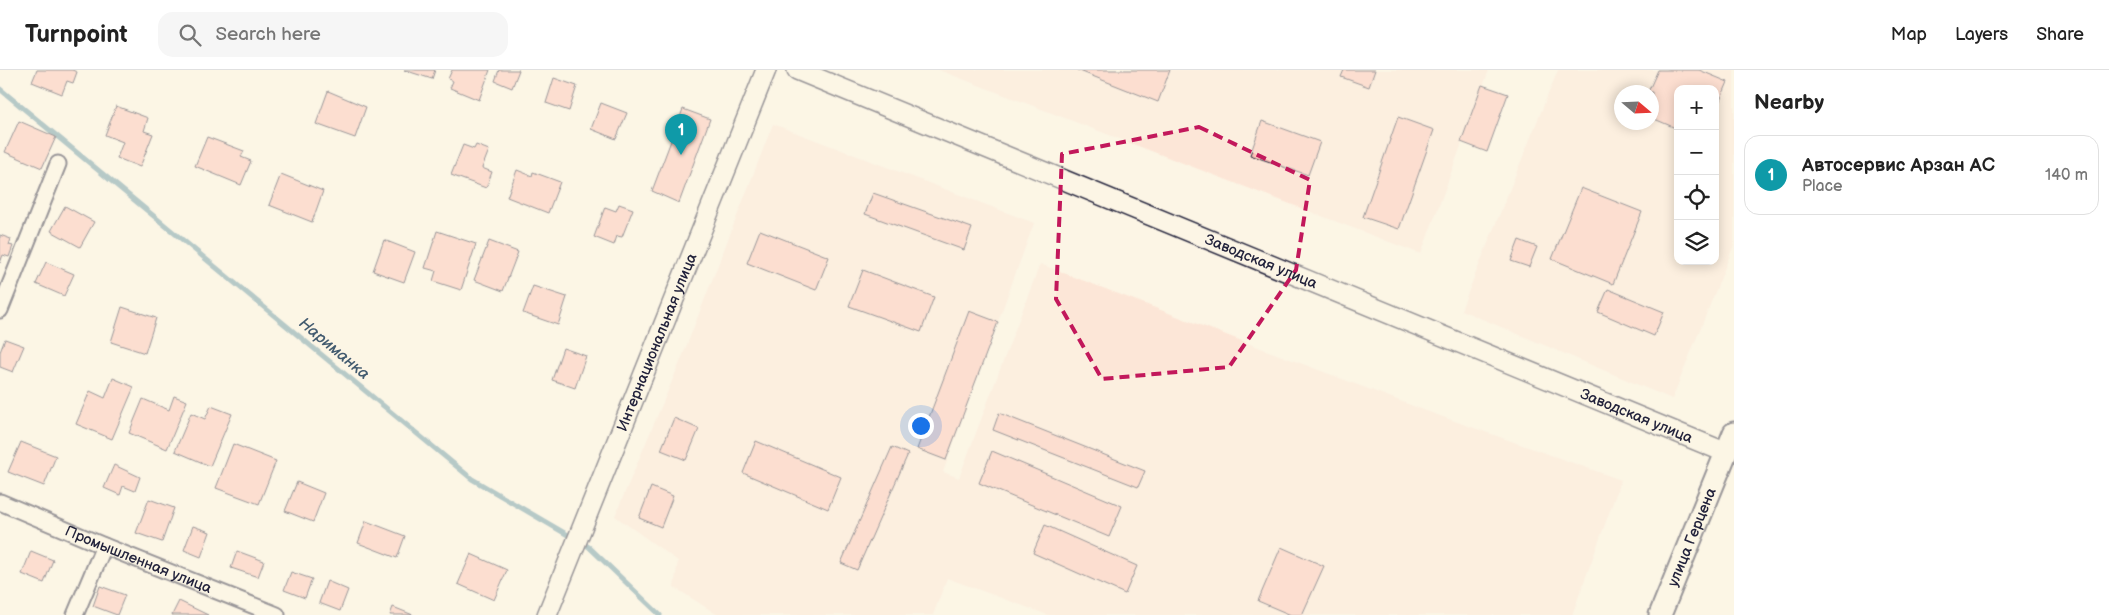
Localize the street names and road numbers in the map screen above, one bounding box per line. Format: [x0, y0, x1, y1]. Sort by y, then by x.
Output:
street label: Заводская улица [1202, 230, 1320, 293]
street label: Интернациональная улица [612, 250, 701, 434]
street label: Заводская улица [1577, 384, 1696, 447]
street label: улица Герцена [1663, 485, 1720, 590]
street label: Промышленная улица [62, 521, 215, 598]

